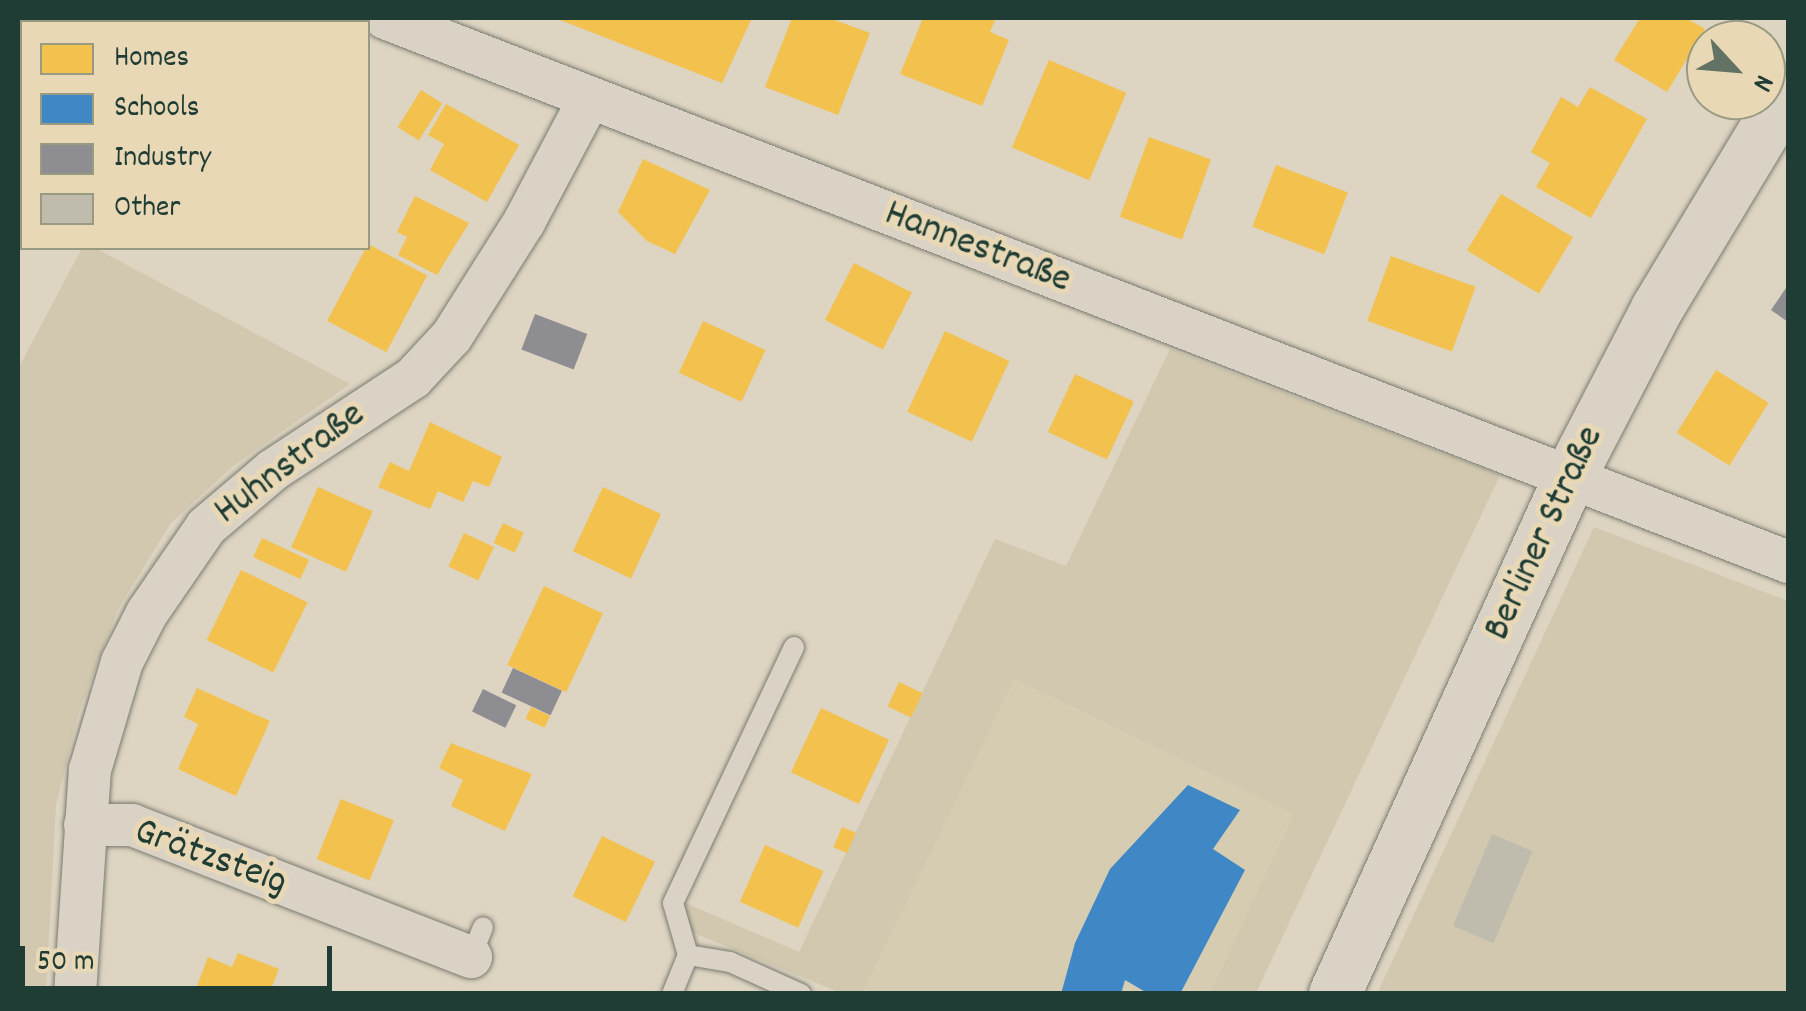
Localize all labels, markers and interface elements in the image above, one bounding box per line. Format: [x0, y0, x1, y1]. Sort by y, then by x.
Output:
legend [20, 20, 370, 250]
north arrow [1686, 20, 1786, 120]
text: Homes [114, 38, 189, 81]
text: N [1740, 67, 1782, 97]
text: Schools [114, 88, 200, 131]
text: Industry [114, 138, 211, 181]
text: Other [114, 188, 180, 231]
street label: Hannestraße [877, 192, 1077, 306]
street label: Huhnstraße [206, 393, 376, 537]
street label: Berliner Straße [1475, 419, 1617, 649]
street label: Grätzsteig [127, 809, 293, 909]
scale bar [25, 926, 338, 988]
text: 50 m [37, 942, 95, 985]

